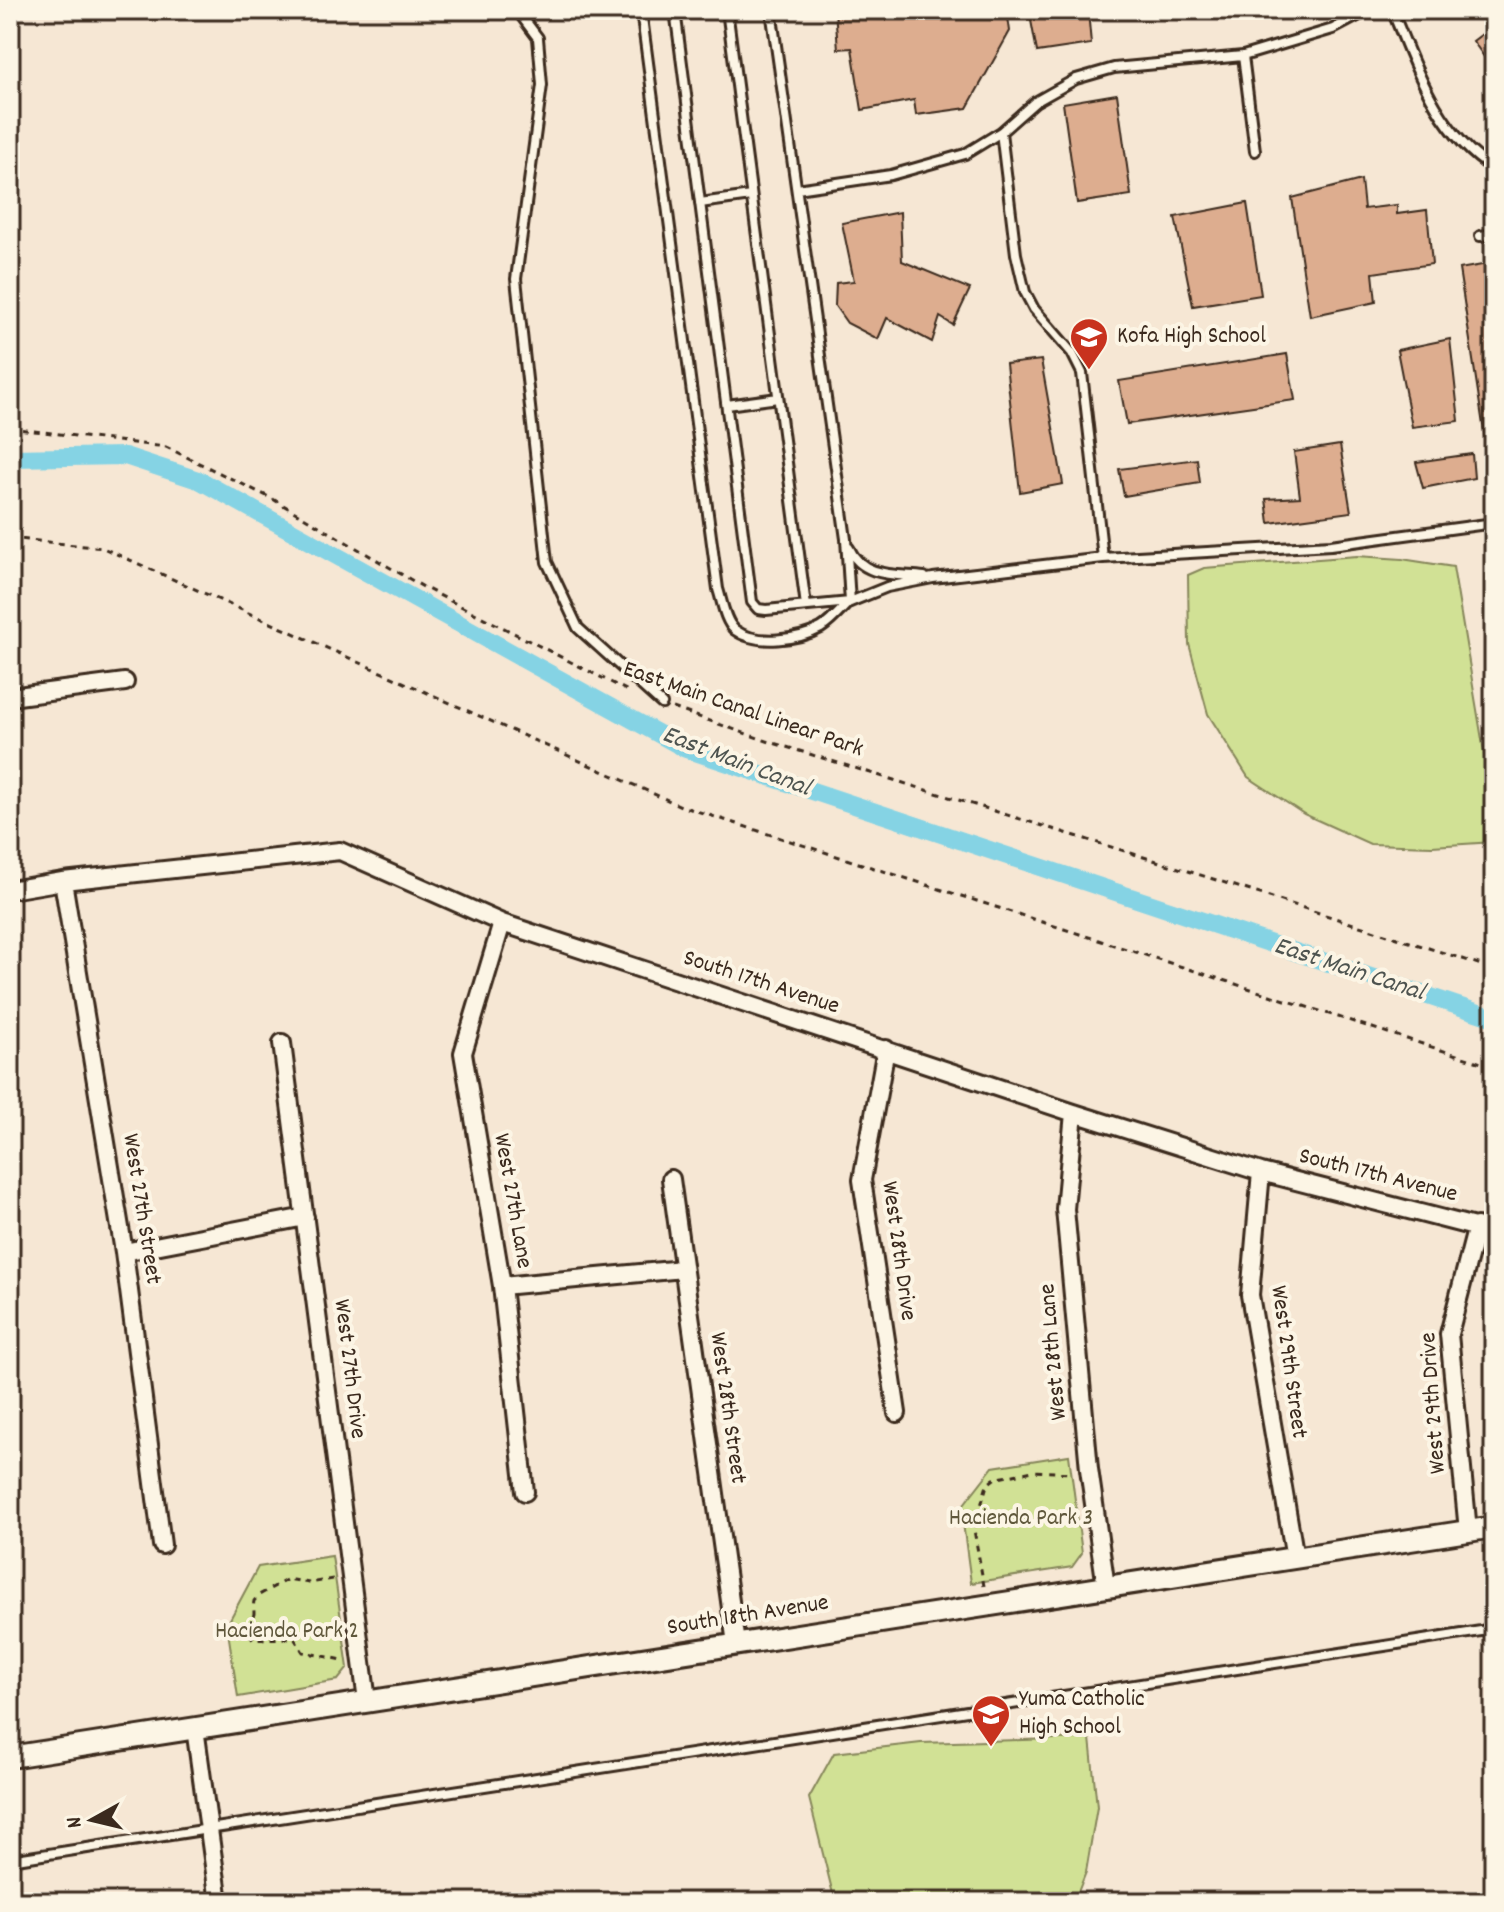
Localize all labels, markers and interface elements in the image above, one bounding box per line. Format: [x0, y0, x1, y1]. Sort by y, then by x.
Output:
school or university icon: Kofa High School [1068, 316, 1110, 371]
place label: Kofa High School [1117, 320, 1266, 354]
street label: East Main Canal Linear Park [619, 655, 867, 765]
water label: East Main Canal [658, 719, 814, 805]
water label: East Main Canal [1269, 928, 1431, 1012]
street label: South 17th Avenue [679, 942, 843, 1024]
street label: West 27th Street [112, 1131, 170, 1287]
street label: West 27th Lane [483, 1131, 541, 1271]
street label: South 17th Avenue [1295, 1140, 1461, 1212]
street label: West 28th Drive [871, 1179, 925, 1323]
street label: West 28th Lane [1031, 1282, 1077, 1422]
street label: West 29th Street [1260, 1283, 1316, 1441]
street label: West 27th Drive [324, 1297, 374, 1441]
street label: West 28th Street [700, 1330, 754, 1486]
street label: West 29th Drive [1412, 1331, 1456, 1475]
park label: Hacienda Park 3 [949, 1502, 1093, 1536]
street label: South 18th Avenue [665, 1586, 831, 1646]
park label: Hacienda Park 2 [215, 1615, 359, 1649]
place label: Yuma Catholic High School [1019, 1683, 1145, 1745]
school or university icon: Yuma Catholic High School [970, 1693, 1012, 1748]
north arrow [52, 1780, 132, 1860]
text: N [60, 1815, 92, 1830]

